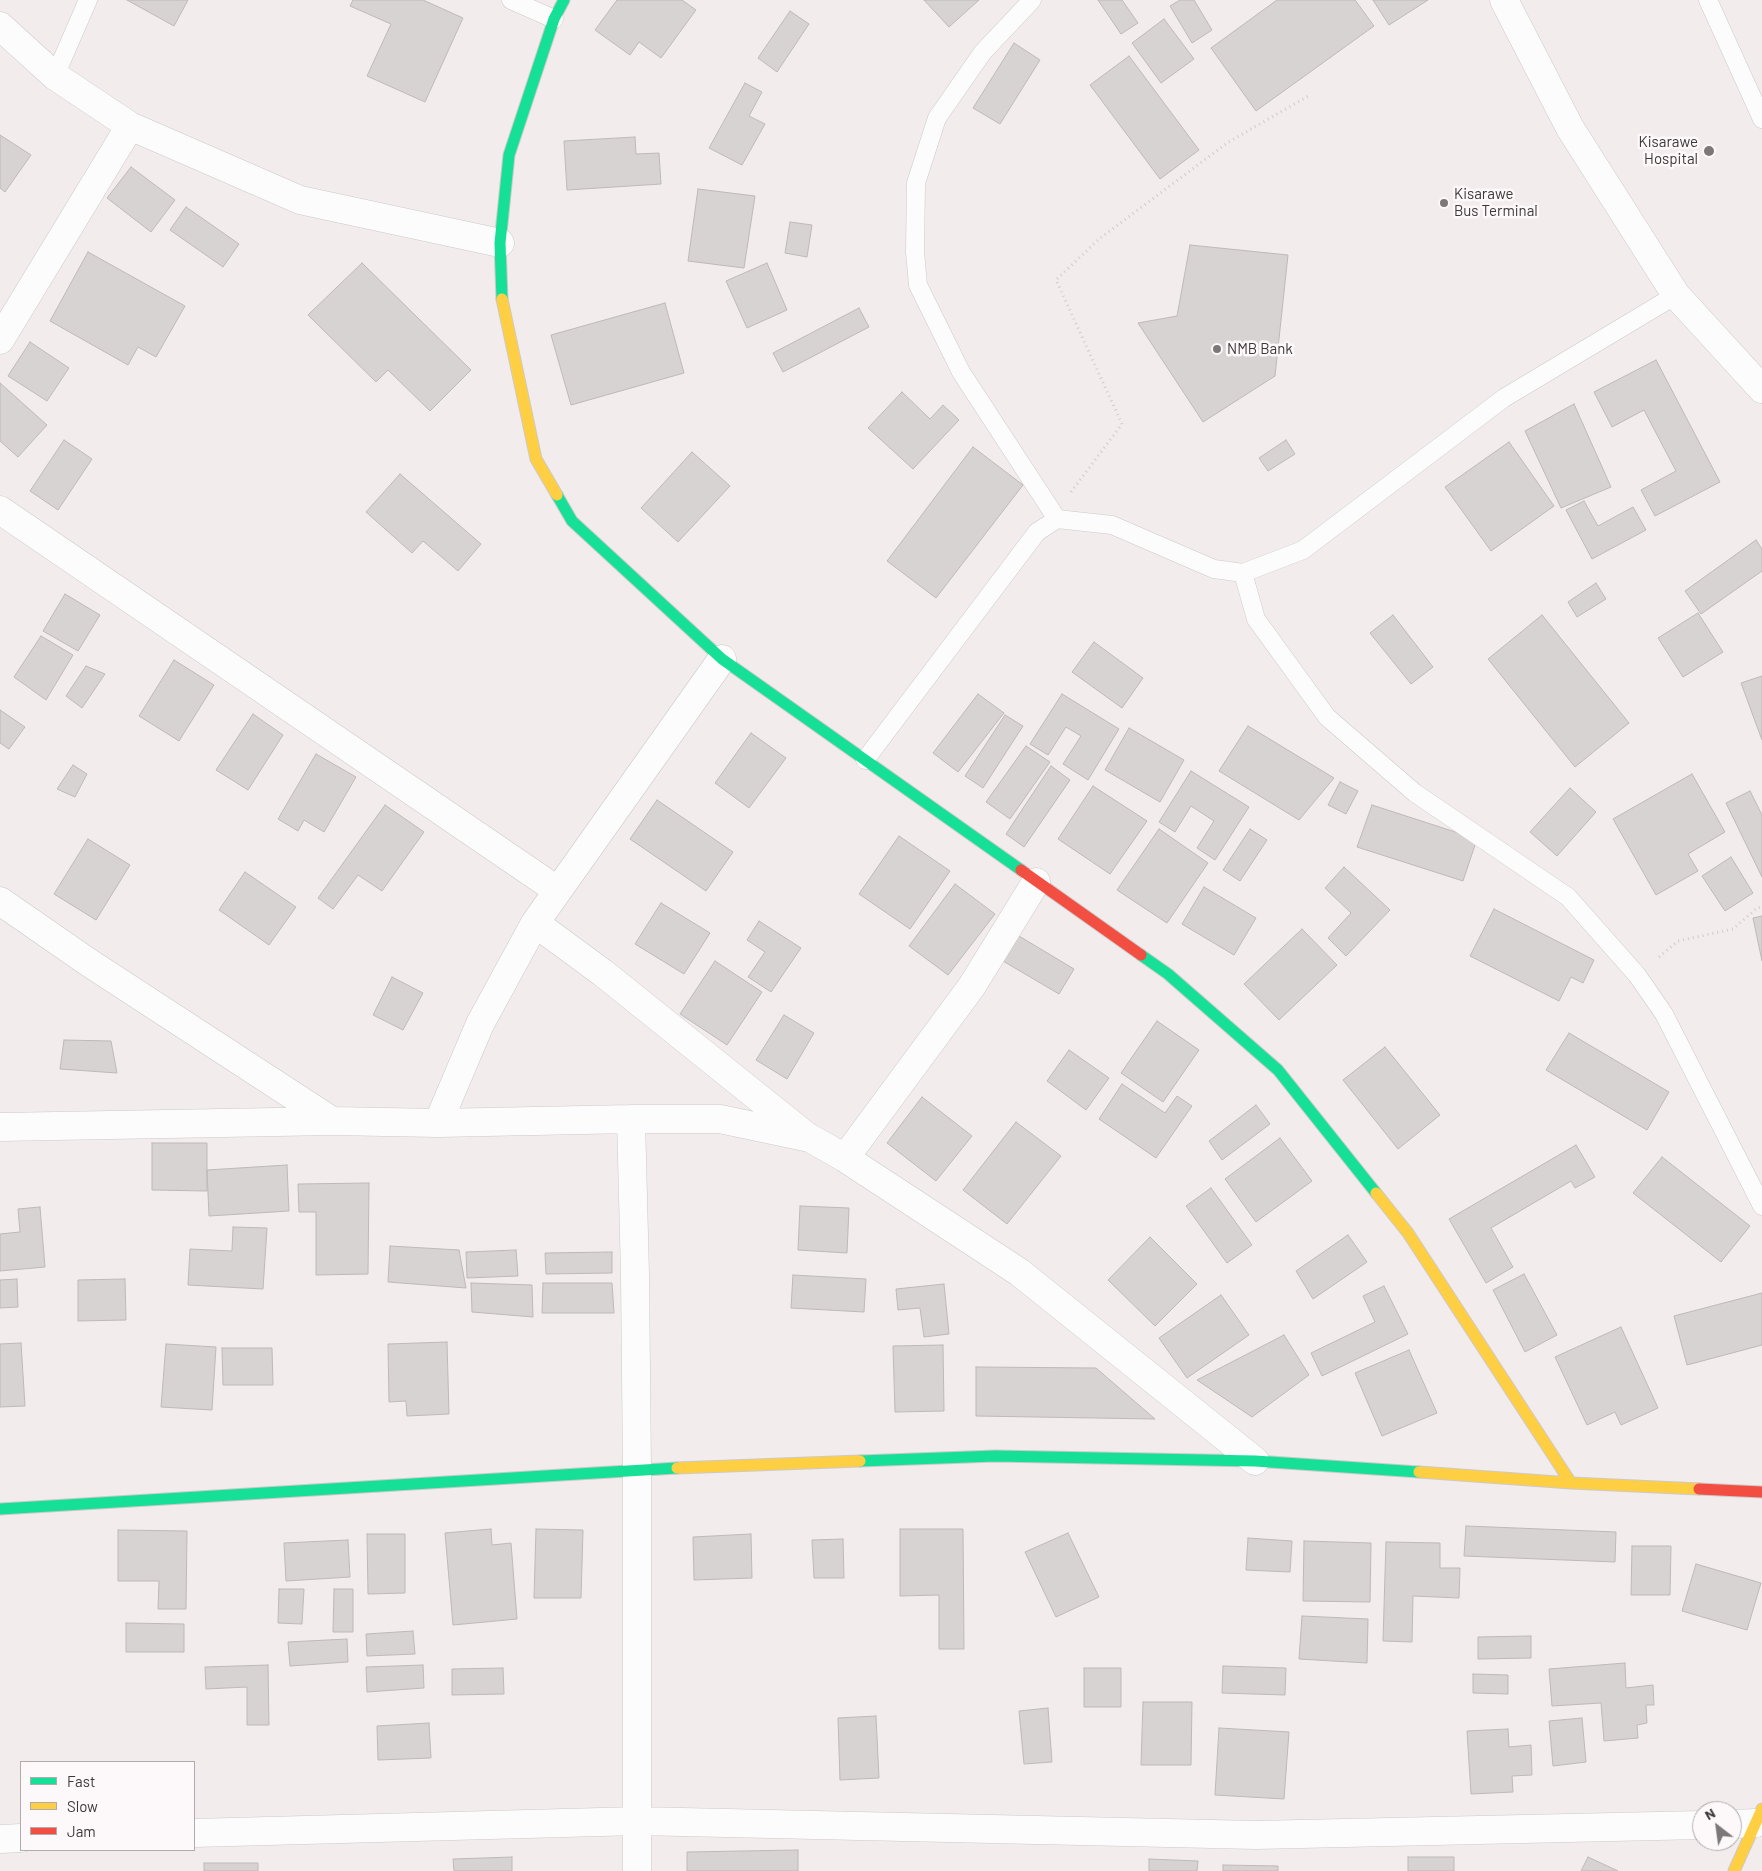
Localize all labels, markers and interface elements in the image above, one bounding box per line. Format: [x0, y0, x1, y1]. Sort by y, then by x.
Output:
place label: Kisarawe Hospital [1639, 133, 1698, 168]
marker: Kisarawe Hospital [1702, 144, 1716, 158]
place label: Kisarawe Bus Terminal [1454, 185, 1538, 220]
marker: Kisarawe Bus Terminal [1438, 197, 1450, 209]
place label: NMB Bank [1227, 340, 1293, 358]
marker: NMB Bank [1211, 343, 1223, 355]
legend [20, 1761, 195, 1851]
text: Fast [67, 1772, 95, 1790]
text: Slow [67, 1797, 98, 1815]
north arrow [1692, 1801, 1742, 1851]
text: N [1701, 1804, 1718, 1823]
text: Jam [67, 1822, 96, 1840]

